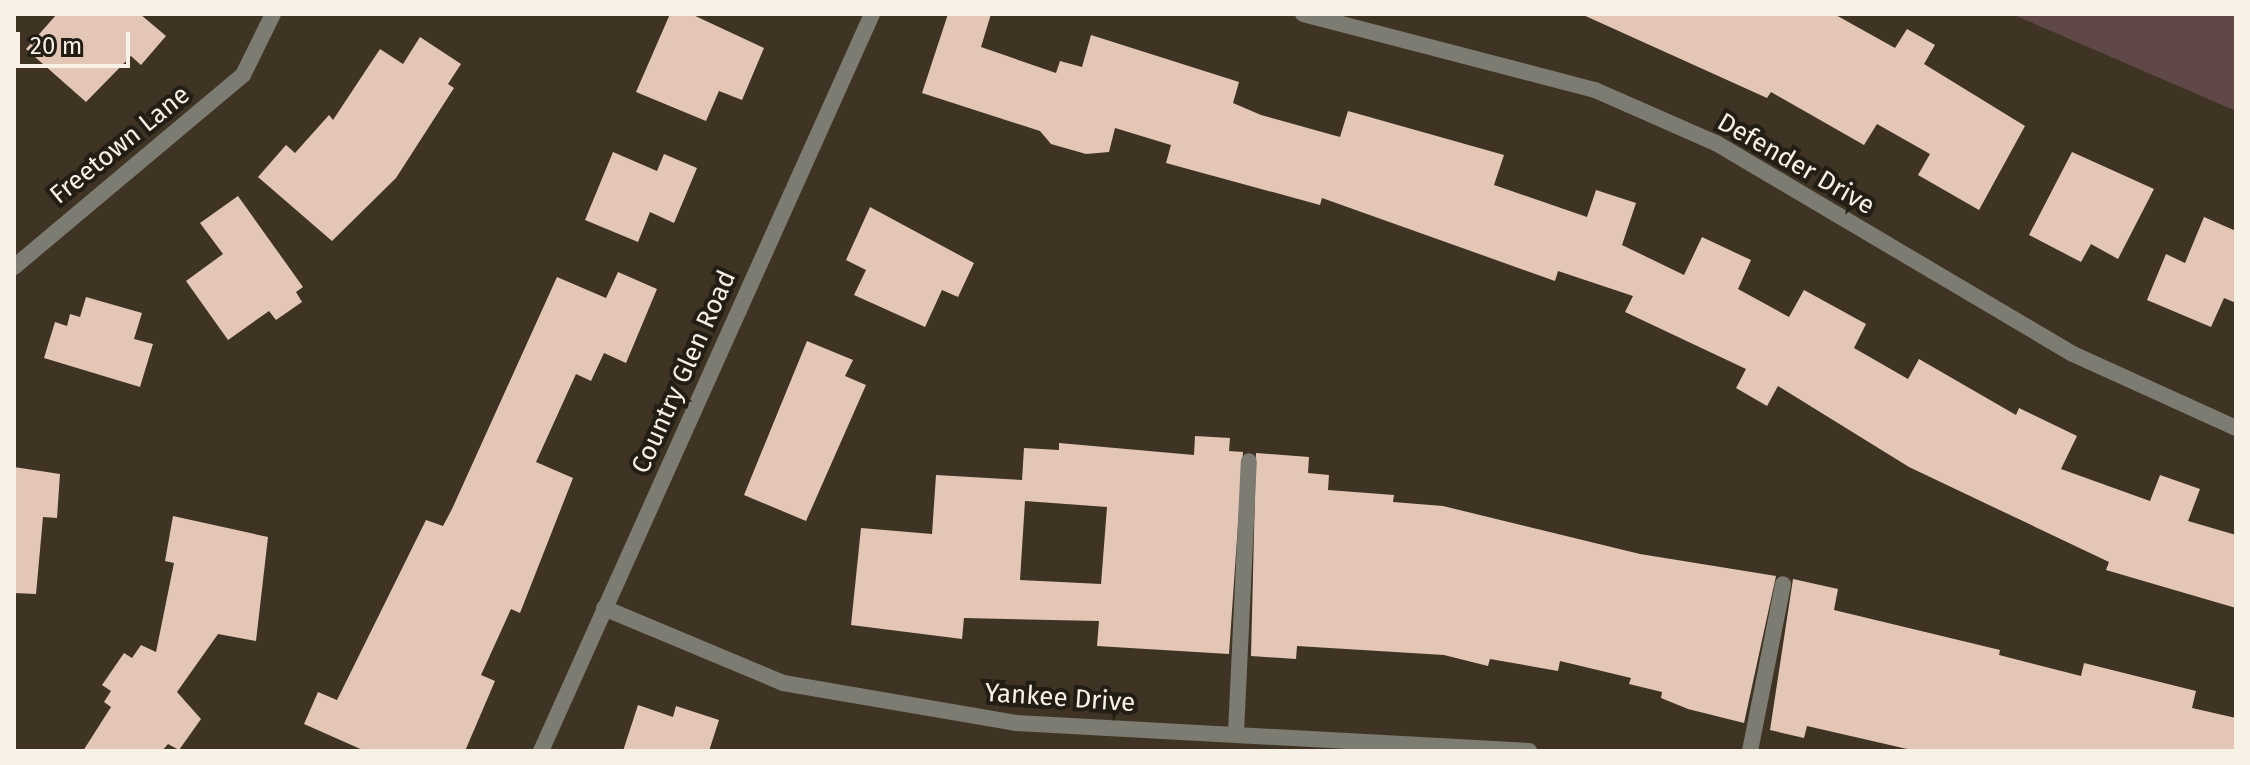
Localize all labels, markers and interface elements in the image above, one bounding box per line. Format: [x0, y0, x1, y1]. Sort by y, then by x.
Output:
scale bar [20, 16, 134, 66]
text: 20 m [30, 32, 82, 60]
street label: Freetown Lane [44, 79, 196, 211]
street label: Defender Drive [1712, 106, 1880, 222]
street label: Country Glen Road [625, 266, 743, 478]
street label: Yankee Drive [984, 677, 1136, 719]

